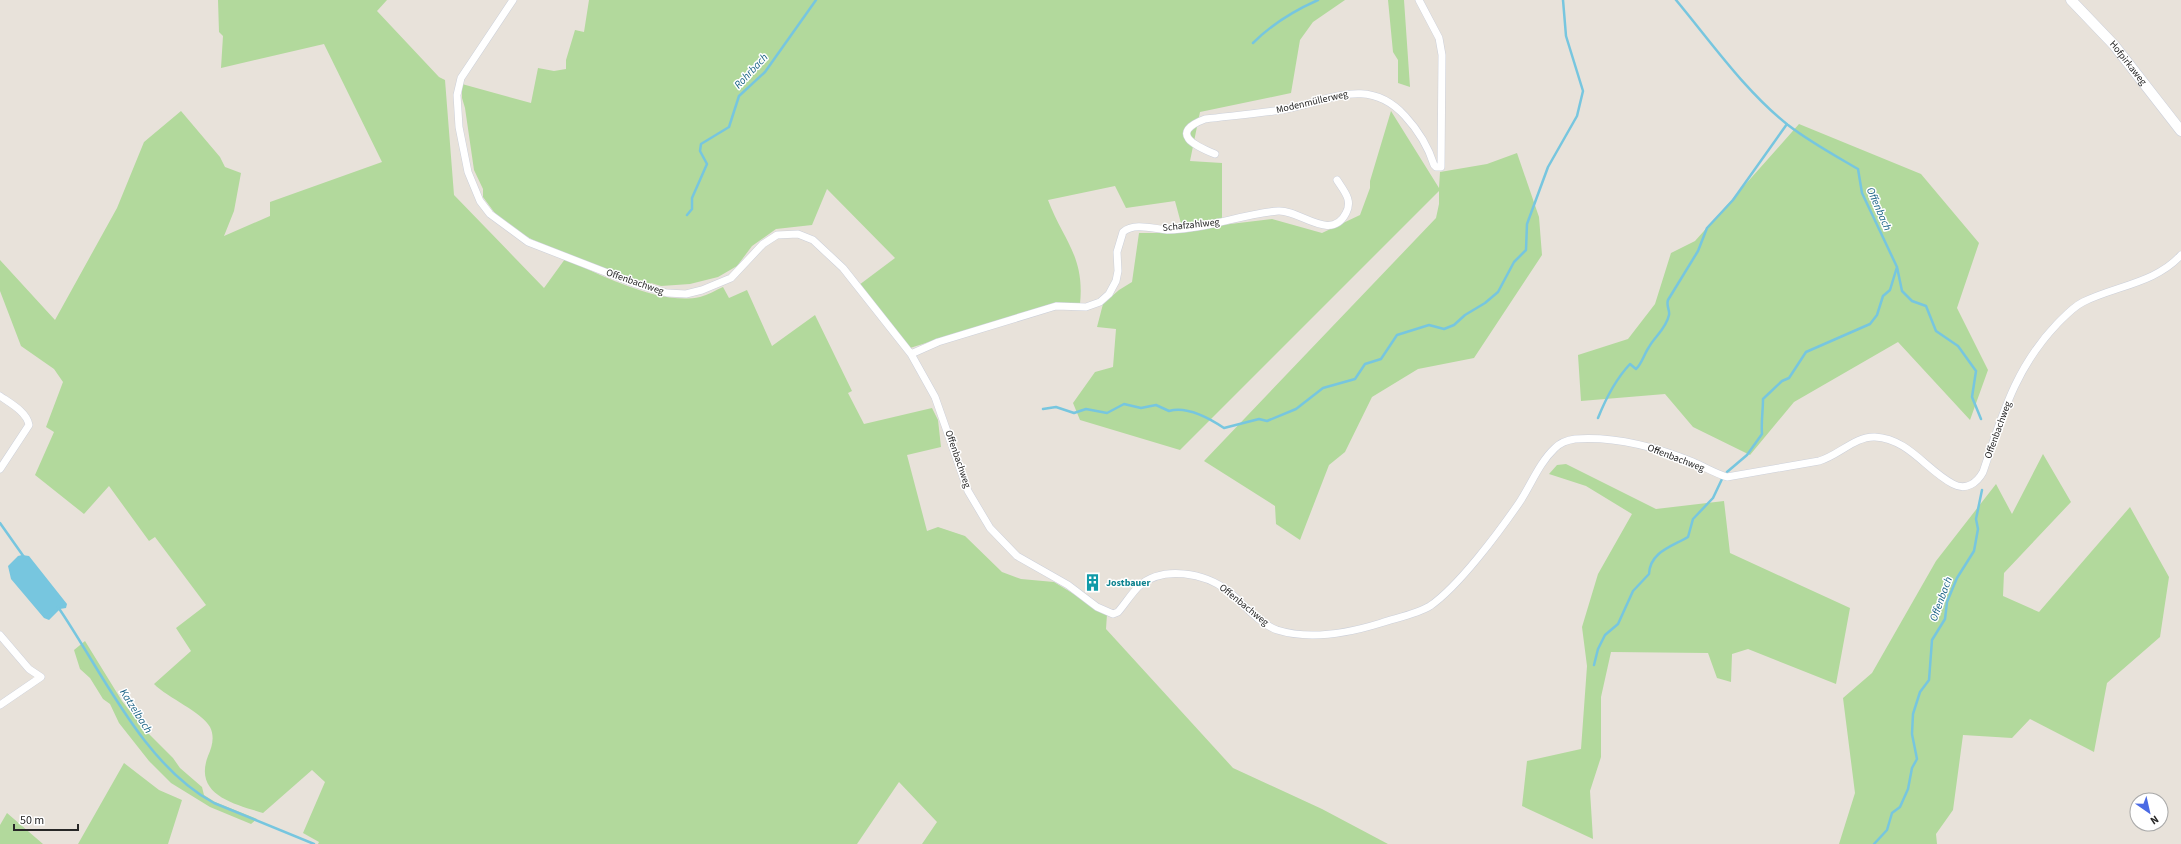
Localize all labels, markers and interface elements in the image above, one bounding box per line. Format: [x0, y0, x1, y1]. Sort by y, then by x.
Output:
street label: Hofpirkaweg [2106, 37, 2150, 88]
water label: Rohrbach [731, 50, 771, 92]
street label: Modenmüllerweg [1275, 87, 1349, 117]
water label: Offenbach [1863, 185, 1895, 233]
street label: Schafzahlweg [1162, 215, 1220, 235]
street label: Offenbachweg [604, 266, 666, 298]
street label: Offenbachweg [1981, 399, 2015, 461]
street label: Offenbachweg [942, 428, 974, 490]
street label: Offenbachweg [1645, 441, 1707, 475]
building icon: Jostbauer [1083, 573, 1103, 593]
water label: Offenbach [1926, 574, 1956, 623]
place label: Jostbauer [1106, 576, 1150, 590]
street label: Offenbachweg [1216, 581, 1272, 629]
water label: Katzelbach [116, 686, 156, 736]
north arrow [2129, 792, 2169, 832]
scale bar [14, 806, 78, 832]
text: 50 m [20, 812, 44, 829]
text: N [2147, 812, 2162, 828]

